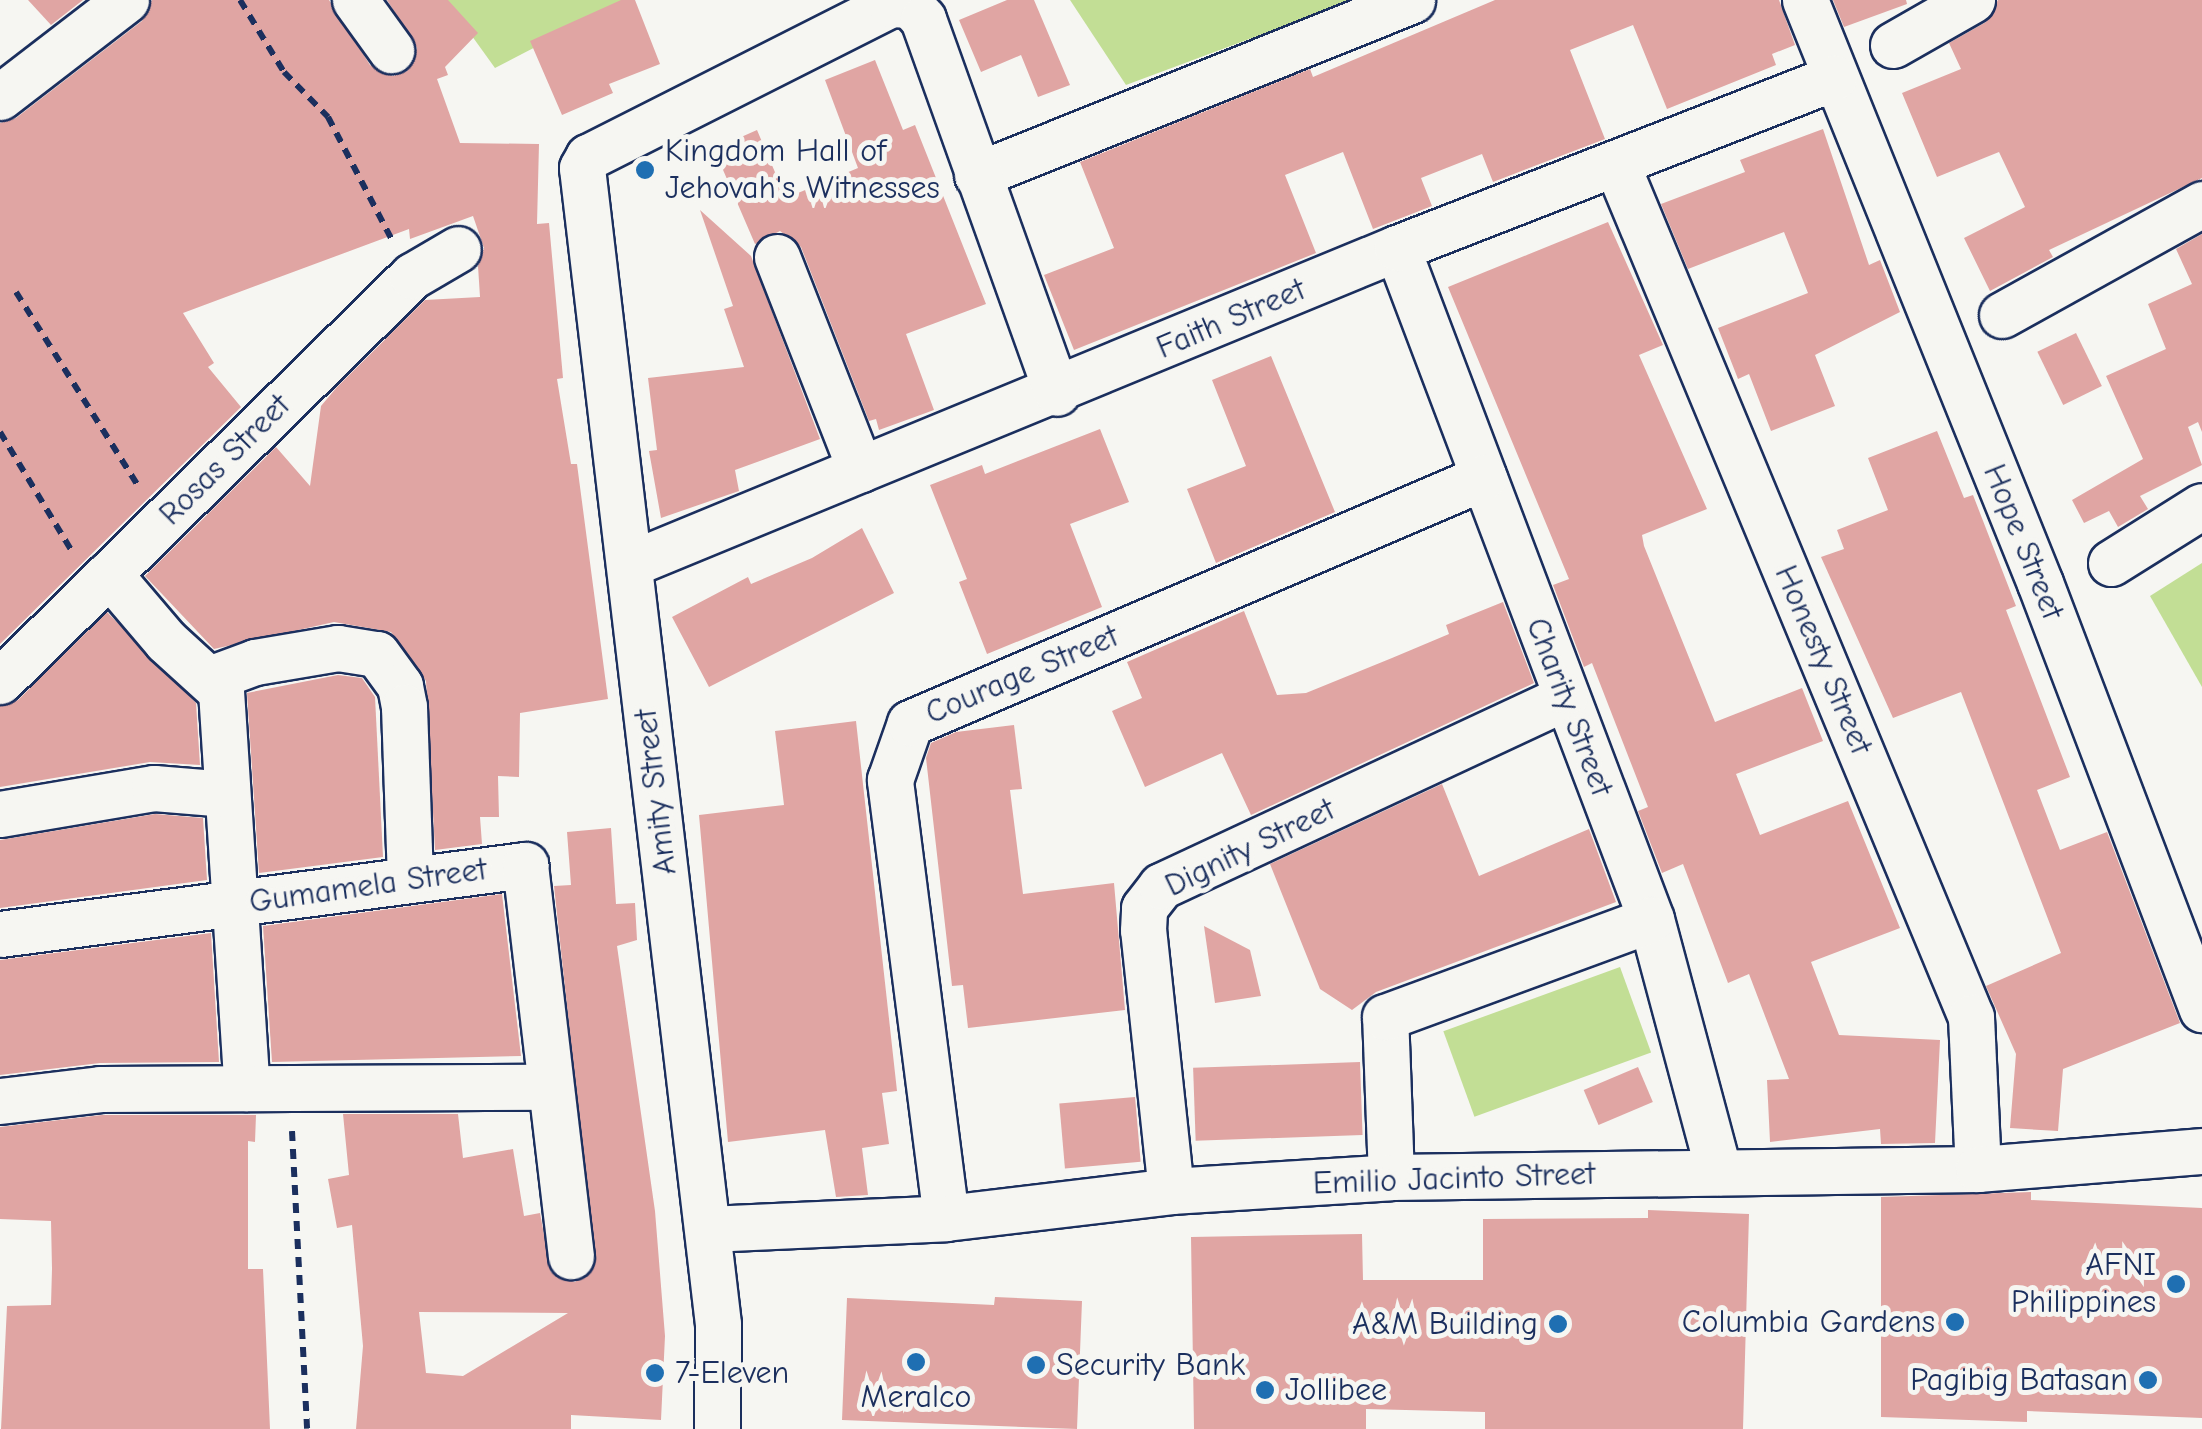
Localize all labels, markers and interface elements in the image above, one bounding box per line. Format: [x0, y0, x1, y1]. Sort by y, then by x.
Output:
place label: Kingdom Hall of Jehovah's Witnesses [665, 133, 940, 208]
marker: Kingdom Hall of Jehovah's Witnesses [634, 159, 656, 181]
street label: Faith Street [1151, 271, 1311, 367]
street label: Rosas Street [152, 387, 298, 533]
street label: Hope Street [1974, 459, 2072, 625]
street label: Honesty Street [1766, 560, 1880, 760]
street label: Charity Street [1517, 613, 1621, 801]
street label: Courage Street [920, 617, 1124, 733]
street label: Amity Street [627, 707, 685, 877]
street label: Dignity Street [1159, 791, 1341, 905]
street label: Gumamela Street [247, 850, 489, 922]
street label: Emilio Jacinto Street [1312, 1155, 1596, 1203]
place label: AFNI Philippines [2011, 1247, 2156, 1322]
marker: AFNI Philippines [2165, 1273, 2187, 1295]
place label: Columbia Gardens [1682, 1303, 1935, 1341]
place label: A&M Building [1352, 1305, 1538, 1343]
marker: Columbia Gardens [1944, 1311, 1966, 1333]
marker: A&M Building [1547, 1313, 1569, 1335]
place label: Security Bank [1056, 1346, 1245, 1384]
marker: Meralco [905, 1351, 927, 1373]
place label: 7-Eleven [675, 1354, 789, 1392]
marker: Security Bank [1025, 1354, 1047, 1376]
place label: Pagibig Batasan [1910, 1361, 2128, 1399]
marker: 7-Eleven [644, 1362, 666, 1384]
marker: Pagibig Batasan [2137, 1369, 2159, 1391]
place label: Jollibee [1285, 1371, 1387, 1409]
place label: Meralco [861, 1378, 971, 1416]
marker: Jollibee [1254, 1379, 1276, 1401]

